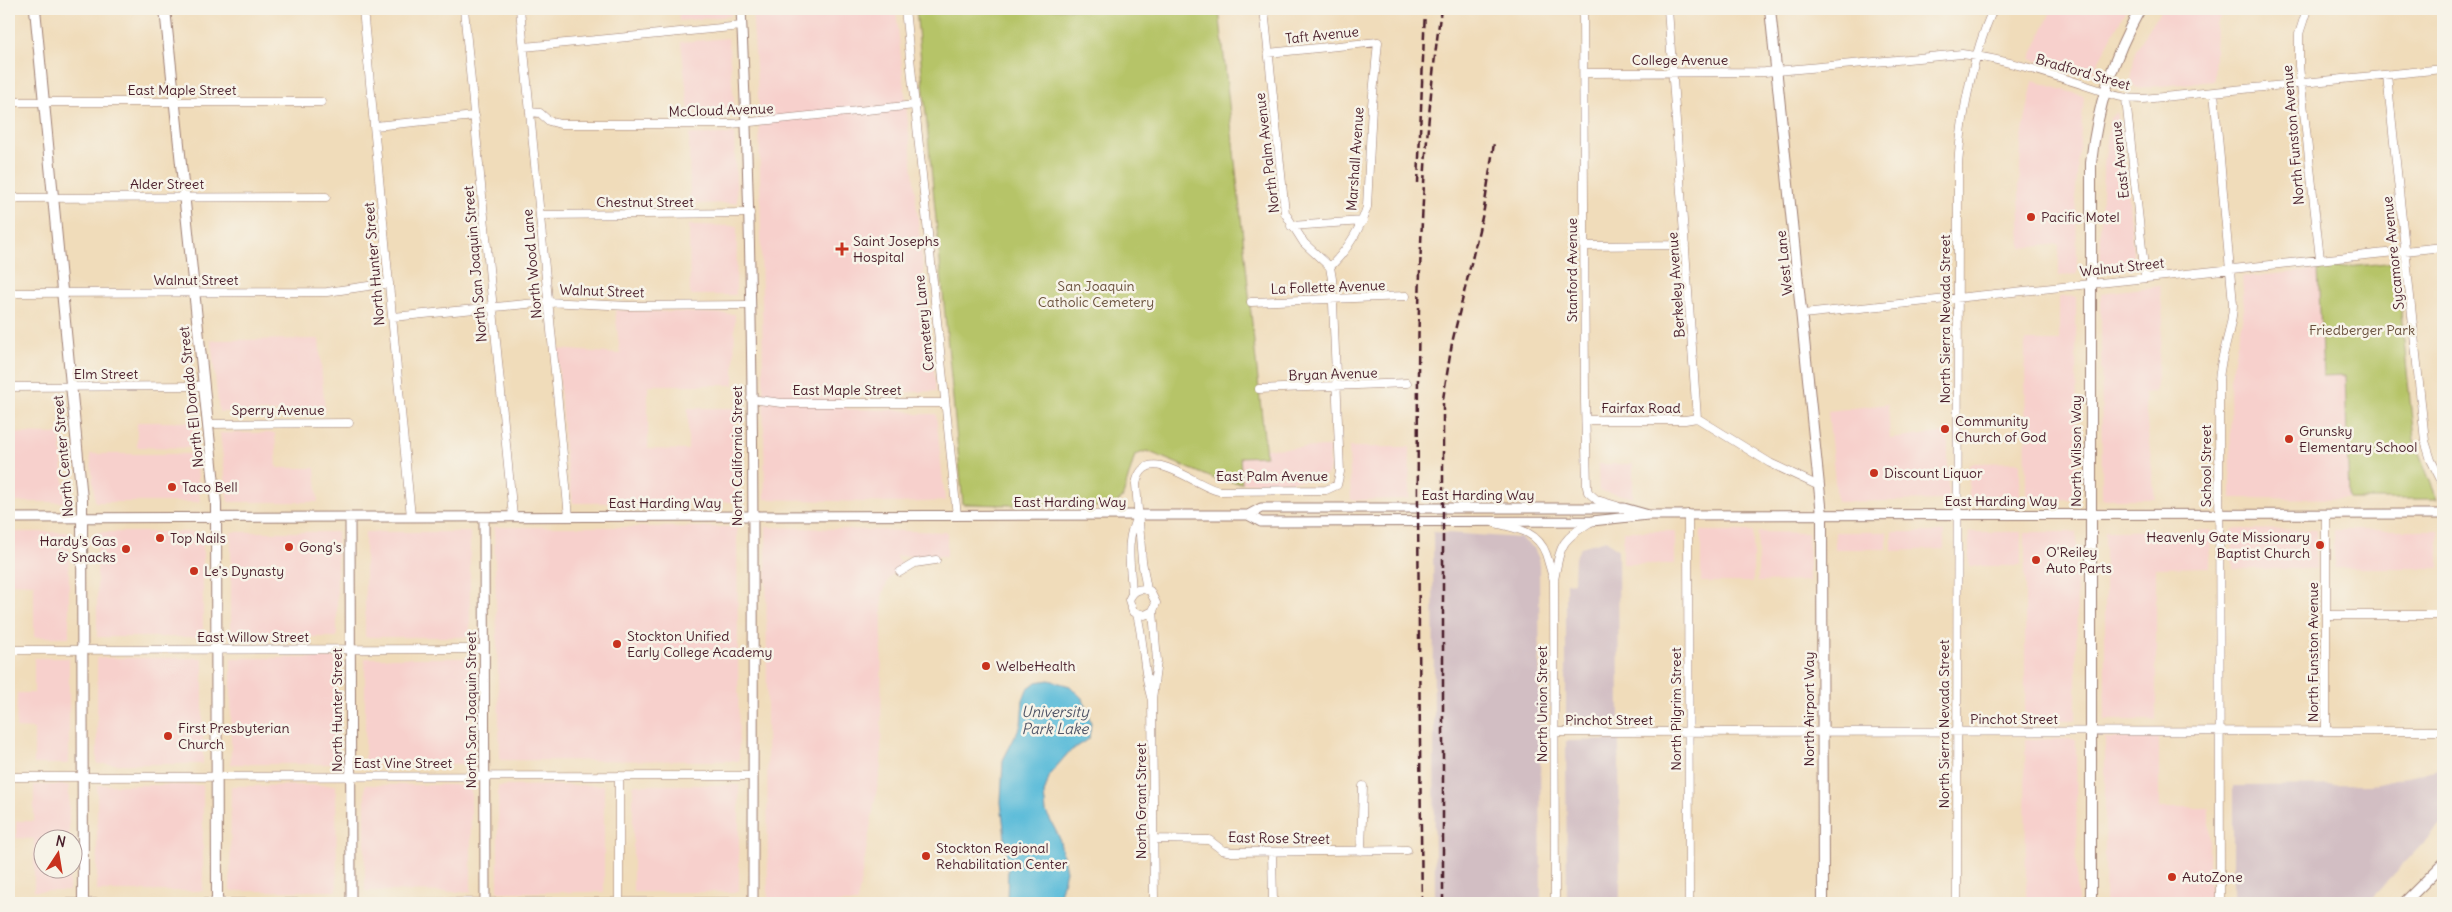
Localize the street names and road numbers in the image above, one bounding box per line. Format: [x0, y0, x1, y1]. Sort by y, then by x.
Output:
street label: Taft Avenue [1284, 22, 1360, 48]
street label: Bradford Street [2034, 50, 2133, 94]
street label: College Avenue [1632, 51, 1728, 69]
street label: North Funston Avenue [2278, 64, 2308, 206]
street label: East Maple Street [127, 81, 237, 99]
street label: North Palm Avenue [1251, 92, 1283, 214]
street label: McCloud Avenue [668, 99, 774, 121]
street label: Marshall Avenue [1342, 107, 1368, 211]
street label: East Avenue [2107, 121, 2133, 199]
street label: Alder Street [130, 175, 204, 193]
street label: North San Joaquin Street [459, 185, 491, 343]
street label: Chestnut Street [596, 193, 694, 211]
street label: Sycamore Avenue [2378, 195, 2408, 311]
street label: North Hunter Street [360, 201, 388, 327]
street label: North Wood Lane [518, 208, 546, 320]
street label: Stanford Avenue [1563, 218, 1581, 322]
street label: West Lane [1772, 230, 1796, 296]
street label: Berkeley Avenue [1663, 232, 1689, 338]
street label: North Sierra Nevada Street [1936, 234, 1954, 404]
street label: Walnut Street [2079, 254, 2165, 280]
street label: Walnut Street [153, 271, 239, 289]
street label: Cemetery Lane [910, 274, 938, 372]
street label: La Follette Avenue [1270, 276, 1386, 298]
street label: Walnut Street [559, 281, 645, 301]
street label: North El Dorado Street [175, 325, 207, 469]
street label: Bryan Avenue [1288, 363, 1378, 385]
street label: Elm Street [74, 365, 138, 383]
street label: East Maple Street [792, 381, 902, 399]
street label: North California Street [728, 385, 746, 526]
street label: North Center Street [49, 394, 77, 518]
street label: North Wilson Way [2067, 395, 2085, 507]
street label: Fairfax Road [1601, 399, 1681, 417]
street label: Sperry Avenue [232, 401, 324, 419]
street label: School Street [2197, 424, 2215, 507]
street label: East Palm Avenue [1216, 467, 1328, 485]
street label: East Harding Way [1422, 486, 1534, 504]
street label: East Harding Way [1945, 492, 2057, 510]
street label: East Harding Way [1014, 493, 1126, 511]
street label: East Harding Way [609, 494, 721, 512]
street label: North Funston Avenue [2304, 582, 2322, 722]
street label: East Willow Street [197, 628, 309, 646]
street label: North San Joaquin Street [462, 631, 480, 789]
street label: North Sierra Nevada Street [1935, 639, 1953, 809]
street label: North Union Street [1533, 645, 1551, 762]
street label: North Pilgrim Street [1667, 647, 1685, 771]
street label: North Hunter Street [328, 648, 346, 772]
street label: North Airport Way [1800, 652, 1818, 766]
street label: Pinchot Street [1970, 710, 2058, 728]
street label: Pinchot Street [1565, 711, 1653, 729]
street label: North Grant Street [1132, 743, 1150, 859]
street label: East Vine Street [354, 754, 453, 772]
street label: East Rose Street [1228, 828, 1330, 848]

